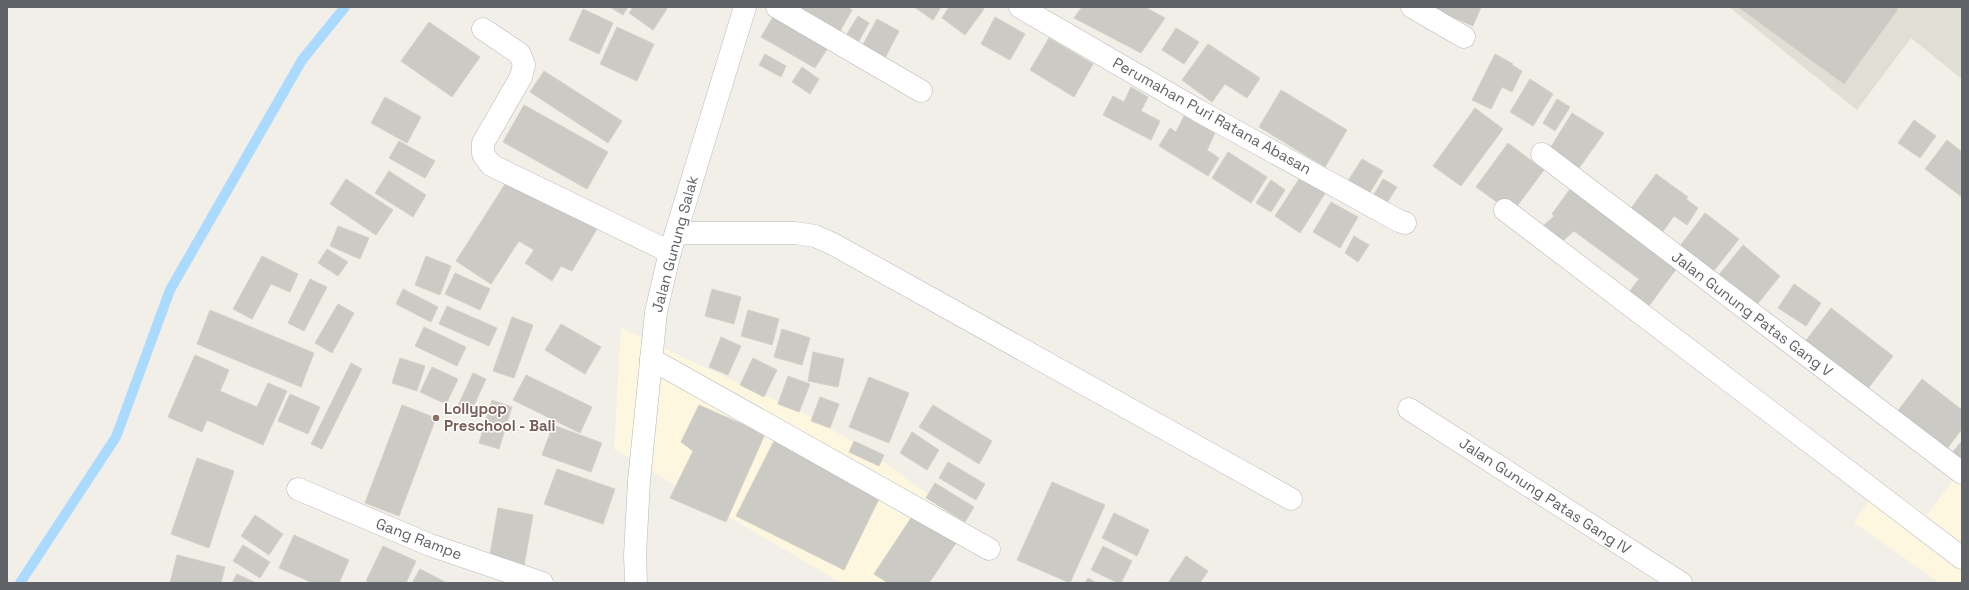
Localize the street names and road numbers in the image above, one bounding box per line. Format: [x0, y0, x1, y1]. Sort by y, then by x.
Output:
street label: Perumahan Puri Ratana Abasan [1110, 53, 1315, 178]
street label: Jalan Gunung Salak [647, 173, 702, 314]
street label: Jalan Gunung Patas Gang V [1668, 247, 1837, 380]
street label: Jalan Gunung Patas Gang IV [1456, 433, 1635, 558]
street label: Gang Rampe [373, 513, 465, 564]

